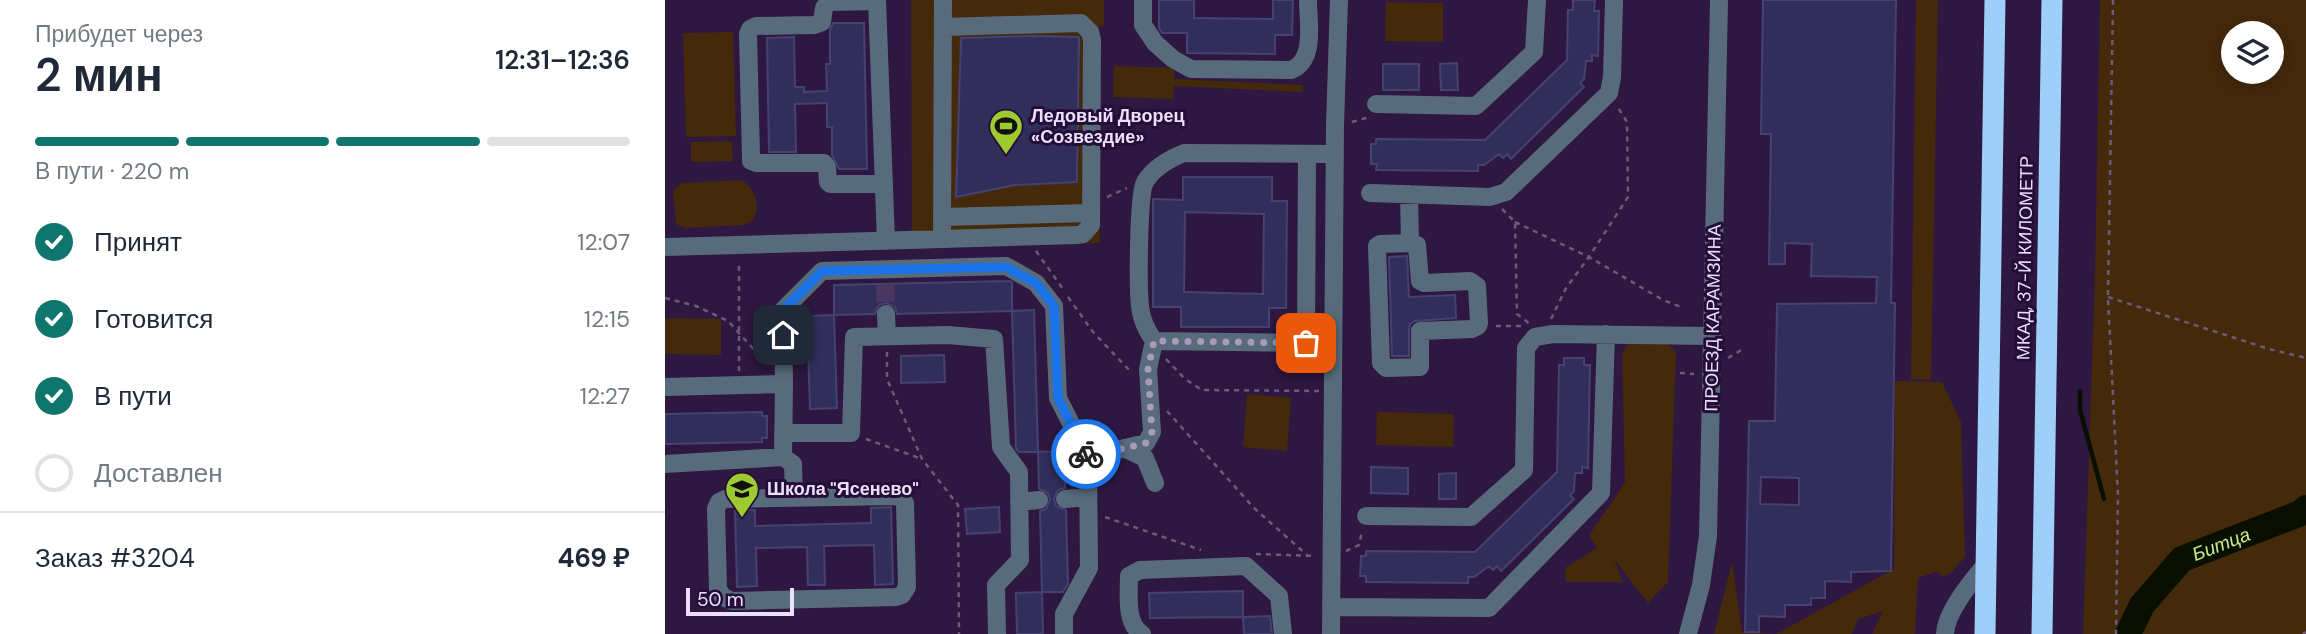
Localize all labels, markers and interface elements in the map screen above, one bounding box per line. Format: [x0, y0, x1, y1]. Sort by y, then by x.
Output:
text: Прибудет через [35, 19, 203, 49]
map controls [2221, 21, 2284, 84]
button: layers [2221, 21, 2284, 84]
text: 12:31–12:36 [495, 43, 630, 77]
text: 2 мин [35, 45, 163, 105]
place label: Ледовый Дворец «Созвездие» [1031, 104, 1185, 149]
sports icon: Ледовый Дворец «Созвездие» [987, 107, 1025, 156]
text: В пути · 220 m [35, 156, 189, 186]
street label: МКАД, 37-Й КИЛОМЕТР [2011, 156, 2039, 360]
icon: check [35, 223, 73, 261]
street label: ПРОЕЗД КАРАМЗИНА [1699, 224, 1727, 412]
text: Принят [94, 225, 182, 259]
text: 12:07 [577, 227, 630, 257]
icon: check [35, 300, 73, 338]
text: Готовится [94, 302, 213, 336]
text: 12:15 [584, 304, 630, 334]
pin [753, 305, 813, 365]
pin [1276, 313, 1336, 373]
icon: home [764, 316, 802, 354]
icon: bag [1287, 324, 1325, 362]
icon: check [35, 377, 73, 415]
text: В пути [94, 379, 172, 413]
text: 12:27 [580, 381, 630, 411]
courier [1051, 419, 1121, 489]
icon: bike [1067, 435, 1105, 473]
text: Доставлен [94, 456, 223, 490]
school or university icon: Школа "Ясенево" [723, 470, 761, 519]
place label: Школа "Ясенево" [767, 477, 919, 501]
water label: Битца [2188, 521, 2254, 566]
text: Заказ #3204 [35, 541, 195, 575]
text: 469 ₽ [558, 541, 630, 575]
scale bar [686, 585, 795, 617]
text: 50 m [697, 587, 744, 612]

